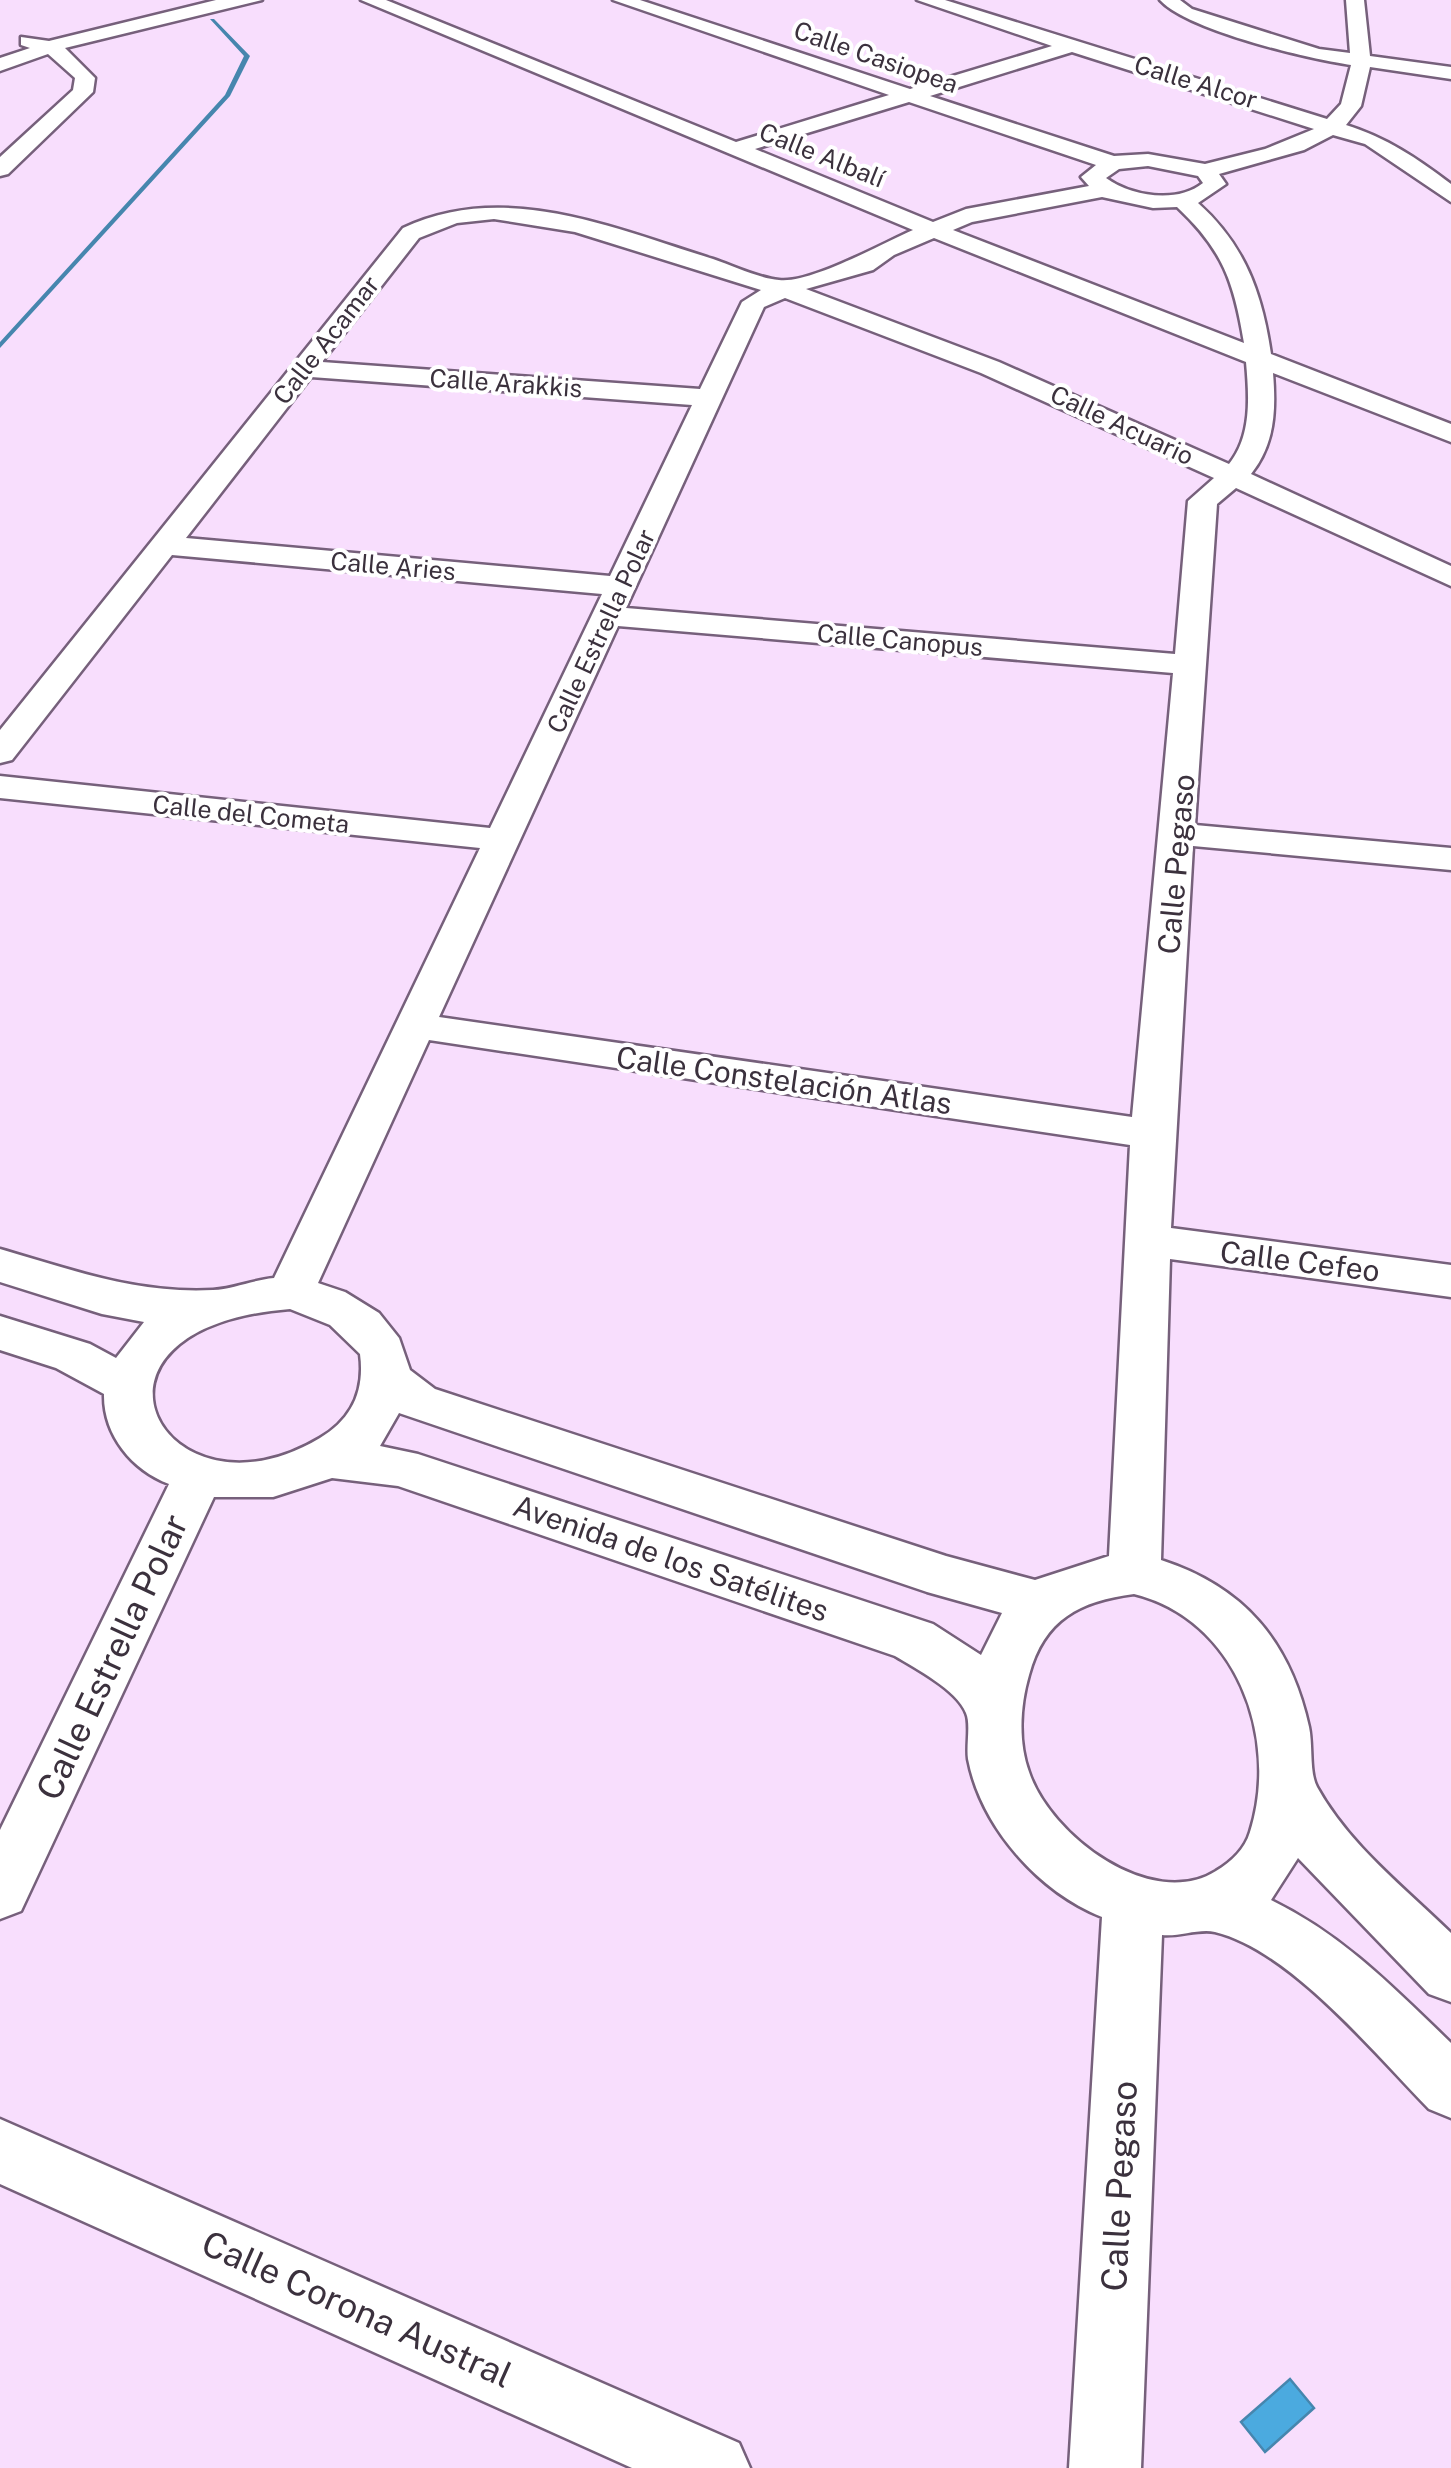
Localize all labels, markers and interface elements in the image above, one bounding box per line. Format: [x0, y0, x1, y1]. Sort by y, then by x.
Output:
street label: Calle Casiopea [790, 15, 962, 99]
street label: Calle Alcor [1131, 49, 1261, 115]
street label: Calle Albalí [755, 116, 890, 194]
street label: Calle Acamar [266, 270, 386, 410]
street label: Calle Arakkis [429, 363, 583, 403]
street label: Calle Acuario [1046, 379, 1198, 471]
street label: Calle Estrella Polar [541, 524, 661, 738]
street label: Calle Aries [329, 546, 457, 586]
street label: Calle Canopus [816, 618, 984, 662]
street label: Calle Pegaso [1150, 772, 1202, 956]
street label: Calle del Cometa [151, 789, 351, 839]
street label: Calle Constelación Atlas [614, 1039, 954, 1121]
street label: Calle Cefeo [1218, 1233, 1382, 1289]
street label: Avenida de los Satélites [509, 1487, 833, 1629]
street label: Calle Estrella Polar [28, 1508, 196, 1806]
street label: Calle Pegaso [1093, 2080, 1145, 2292]
street label: Calle Corona Austral [196, 2222, 518, 2396]

